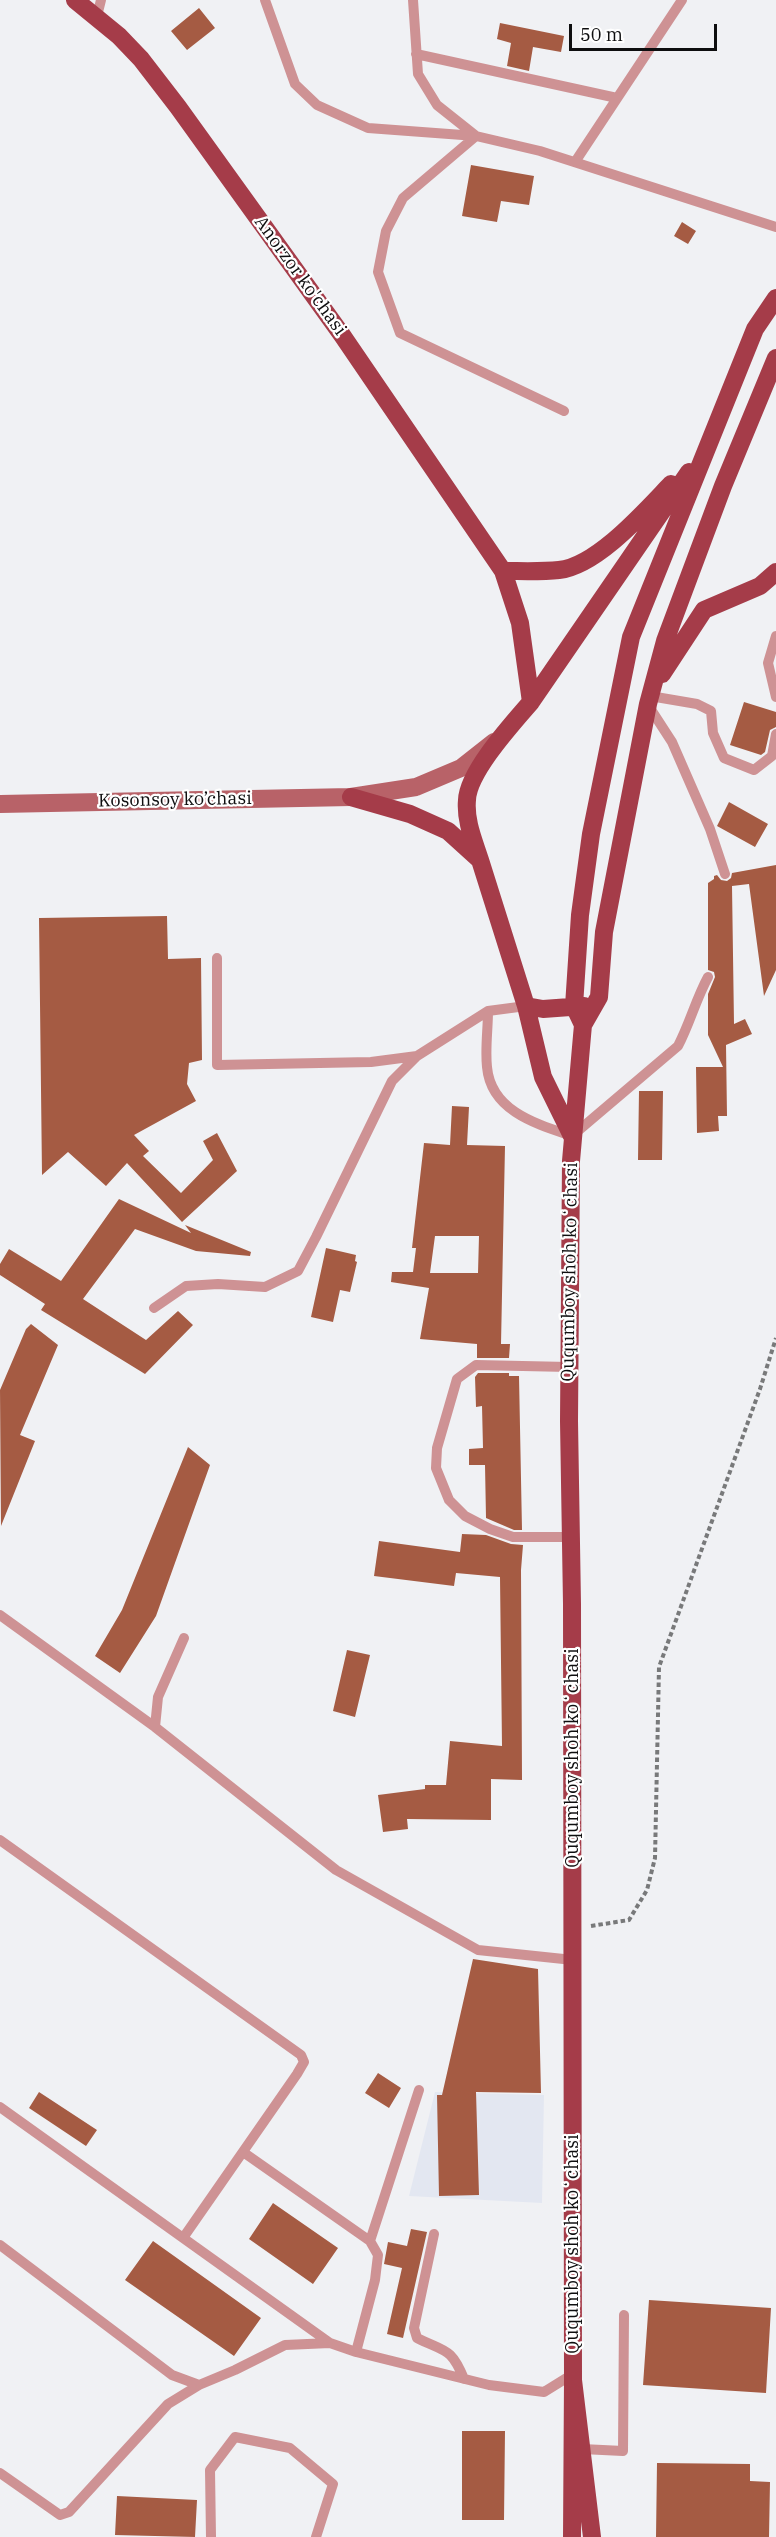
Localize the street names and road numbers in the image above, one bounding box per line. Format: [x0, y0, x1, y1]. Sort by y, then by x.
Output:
street label: Anorzor ko'chasi [250, 212, 350, 340]
street label: Kosonsoy ko’chasi [98, 788, 252, 812]
street label: Ququmboy shoh koʻchasi [557, 1162, 583, 1382]
street label: Ququmboy shoh koʻchasi [562, 1648, 584, 1868]
street label: Ququmboy shoh koʻchasi [562, 2134, 584, 2354]

